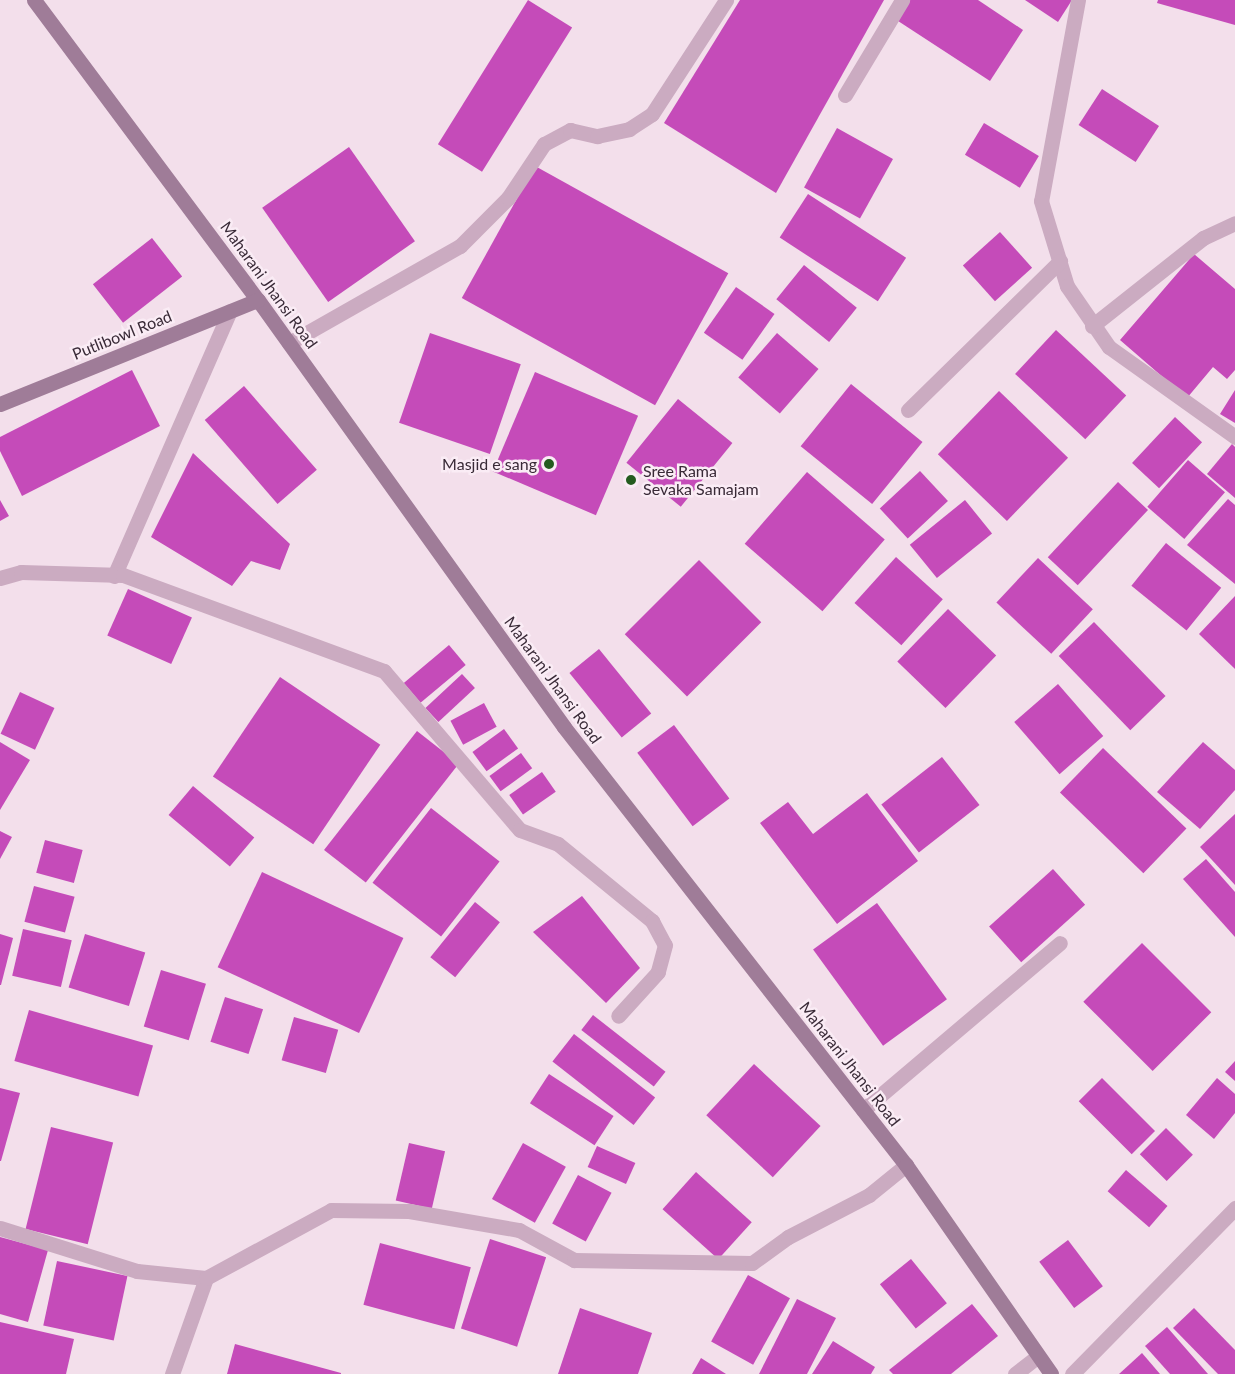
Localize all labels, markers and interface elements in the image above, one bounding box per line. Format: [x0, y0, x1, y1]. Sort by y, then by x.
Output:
street label: Maharani Jhansi Road [216, 218, 322, 352]
street label: Putlibowl Road [69, 306, 175, 364]
place label: Masjid e sang [442, 454, 537, 474]
marker: Masjid e sang [542, 457, 556, 471]
place label: Sree Rama Sevaka Samajam [643, 461, 759, 499]
marker: Sree Rama Sevaka Samajam [624, 473, 638, 487]
street label: Maharani Jhansi Road [500, 613, 606, 747]
street label: Maharani Jhansi Road [795, 998, 905, 1130]

